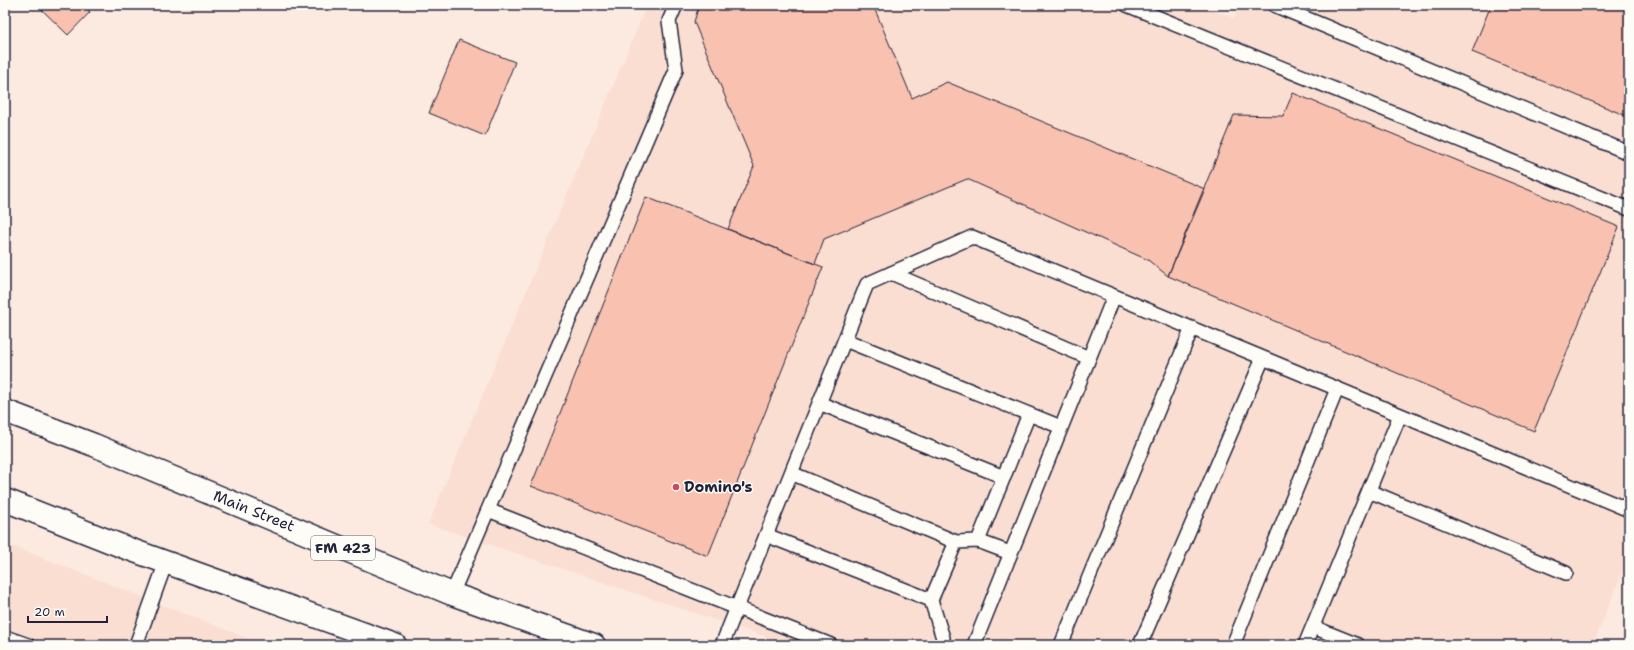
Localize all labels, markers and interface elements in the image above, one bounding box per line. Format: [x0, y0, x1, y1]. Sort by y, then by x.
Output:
place label: Domino's [684, 477, 753, 497]
marker: Domino's [671, 482, 681, 492]
street label: Main Street [210, 486, 298, 536]
road number: FM 423 [311, 536, 375, 560]
scale bar [28, 598, 107, 624]
text: 20 m [34, 604, 65, 620]

